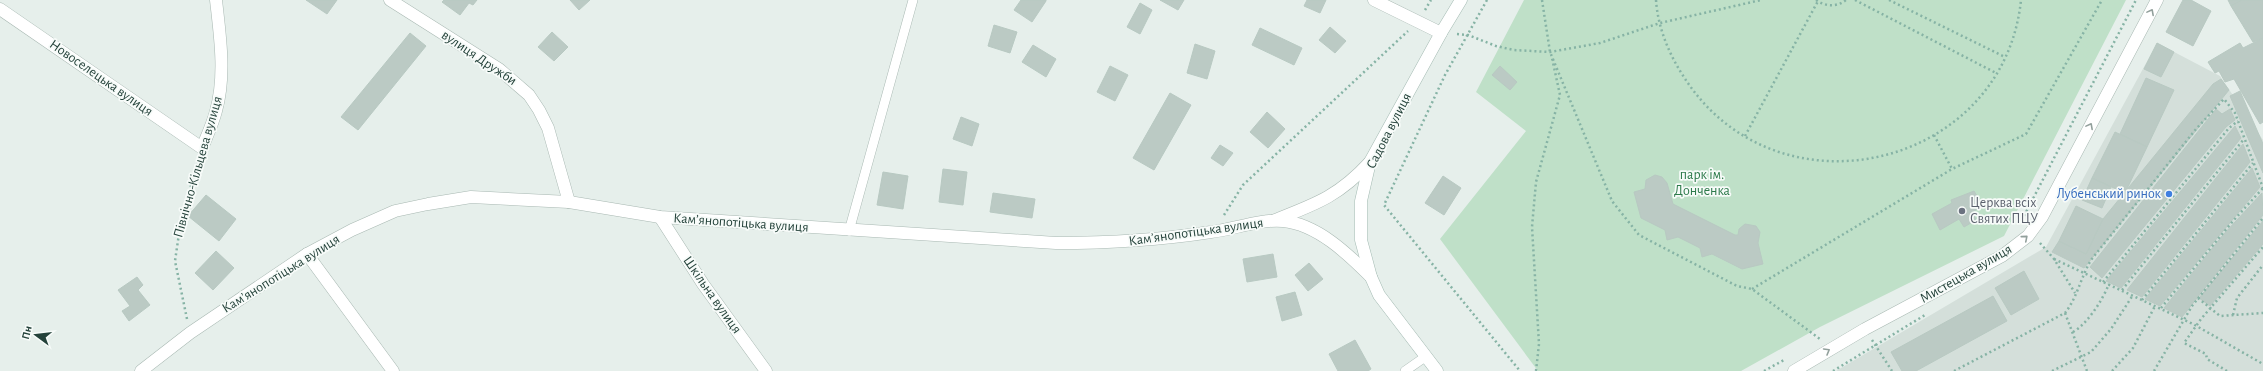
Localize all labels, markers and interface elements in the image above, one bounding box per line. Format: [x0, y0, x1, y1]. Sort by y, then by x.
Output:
one-way arrow [2146, 8, 2154, 16]
street label: вулиця Дружби [439, 28, 519, 88]
street label: Новоселецька вулиця [47, 37, 155, 119]
street label: Садова вулиця [1364, 91, 1414, 171]
street label: Північно-Кільцева вулиця [171, 95, 225, 239]
one-way arrow [2085, 123, 2093, 131]
park label: парк ім. Донченка [1674, 168, 1731, 198]
place label: Лубенський ринок [2057, 187, 2162, 201]
marker: Лубенський ринок [2164, 189, 2174, 199]
place label: Церква всіх Святих ПЦУ [1970, 196, 2038, 226]
marker: Церква всіх Святих ПЦУ [1957, 206, 1967, 216]
street label: Камʼянопотіцька вулиця [673, 211, 809, 235]
street label: Камʼянопотіцька вулиця [1128, 216, 1264, 248]
street label: Камʼянопотіцька вулиця [220, 232, 342, 316]
one-way arrow [2020, 236, 2027, 243]
street label: Мистецька вулиця [1918, 242, 2014, 306]
street label: Шкільна вулиця [680, 254, 744, 336]
north arrow [16, 315, 56, 355]
text: Пн [20, 325, 34, 340]
one-way arrow [1823, 349, 1830, 356]

